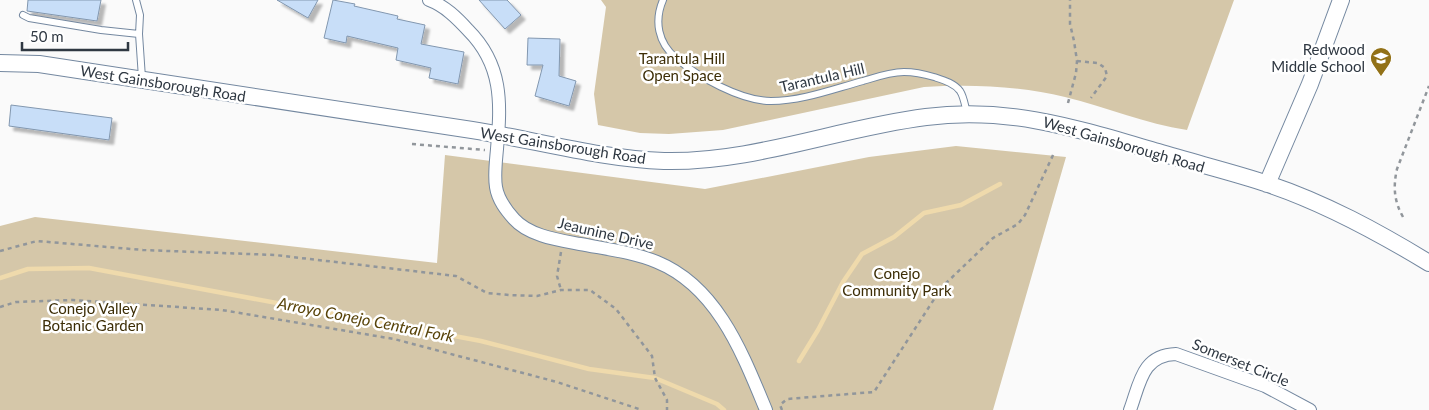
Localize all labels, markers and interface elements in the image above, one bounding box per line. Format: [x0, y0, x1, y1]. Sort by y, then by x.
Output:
scale bar [22, 20, 129, 52]
text: 50 m [30, 27, 64, 45]
place label: Redwood Middle School [1271, 40, 1365, 75]
school or university icon: Redwood Middle School [1369, 46, 1393, 77]
park label: Tarantula Hill Open Space [639, 49, 725, 84]
street label: Tarantula Hill [778, 59, 866, 95]
street label: West Gainsborough Road [79, 61, 247, 105]
street label: West Gainsborough Road [1041, 112, 1207, 176]
street label: West Gainsborough Road [479, 123, 647, 167]
street label: Jeaunine Drive [556, 213, 656, 253]
park label: Conejo Community Park [842, 264, 952, 299]
water label: Arroyo Conejo Central Fork [275, 292, 456, 346]
park label: Conejo Valley Botanic Garden [42, 299, 144, 334]
street label: Somerset Circle [1190, 334, 1292, 390]

